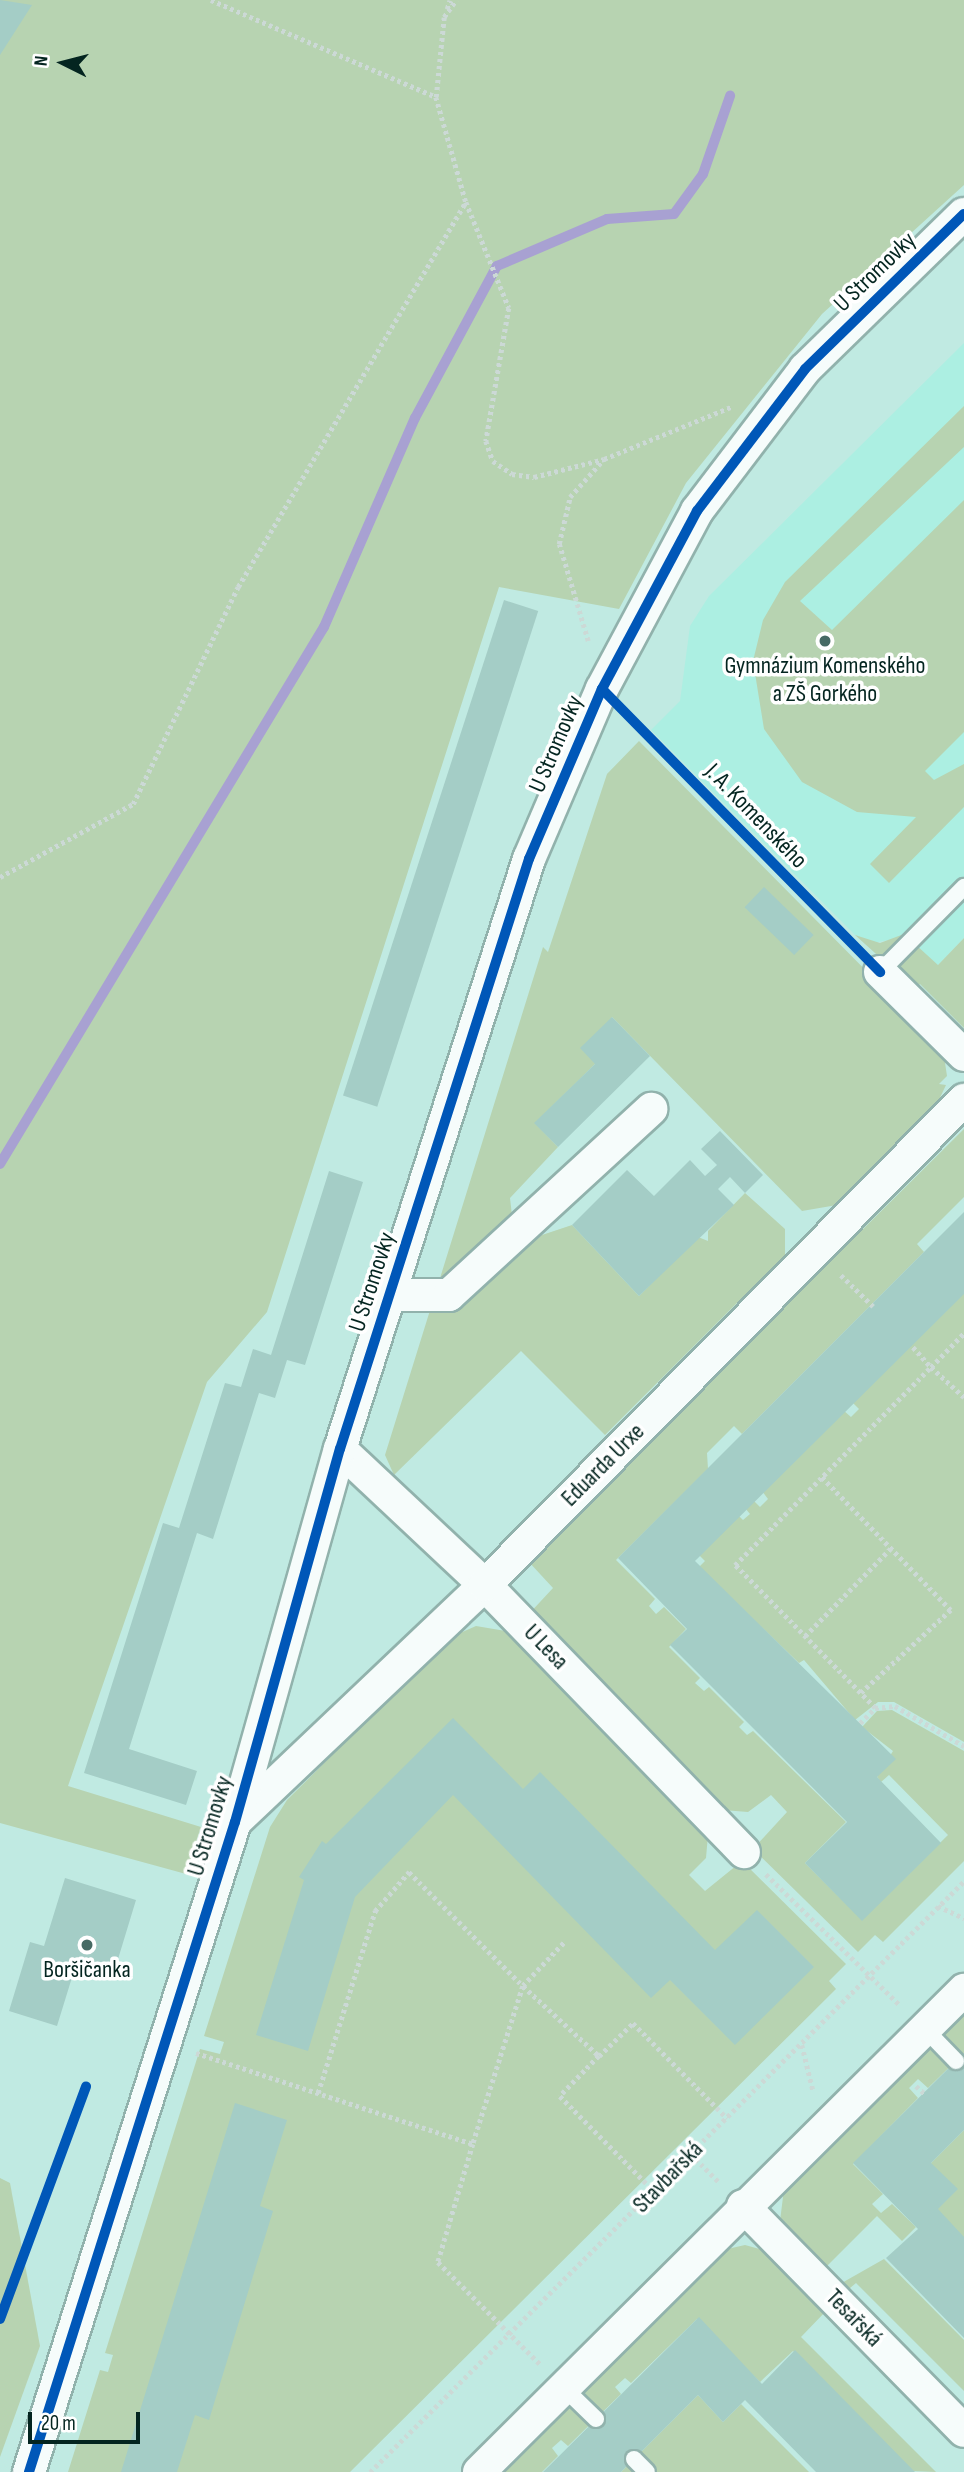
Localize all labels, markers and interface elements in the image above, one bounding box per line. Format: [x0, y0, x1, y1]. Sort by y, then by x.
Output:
north arrow [28, 28, 98, 98]
text: N [30, 55, 54, 67]
street label: U Stromovky [828, 226, 922, 318]
marker: Gymnázium Komenského a ZŠ Gorkého [817, 633, 833, 649]
place label: Gymnázium Komenského a ZŠ Gorkého [724, 652, 926, 708]
street label: U Stromovky [523, 691, 589, 797]
street label: J. A. Komenského [699, 758, 813, 874]
street label: U Stromovky [342, 1229, 402, 1335]
street label: Eduarda Urxe [555, 1417, 651, 1513]
street label: U Lesa [518, 1618, 574, 1676]
street label: U Stromovky [181, 1773, 239, 1879]
marker: Boršičanka [79, 1937, 95, 1953]
place label: Boršičanka [43, 1956, 131, 1984]
street label: Stavbařská [627, 2135, 709, 2219]
street label: Tesařská [820, 2283, 888, 2353]
scale bar [32, 2398, 144, 2442]
text: 20 m [41, 2411, 76, 2436]

